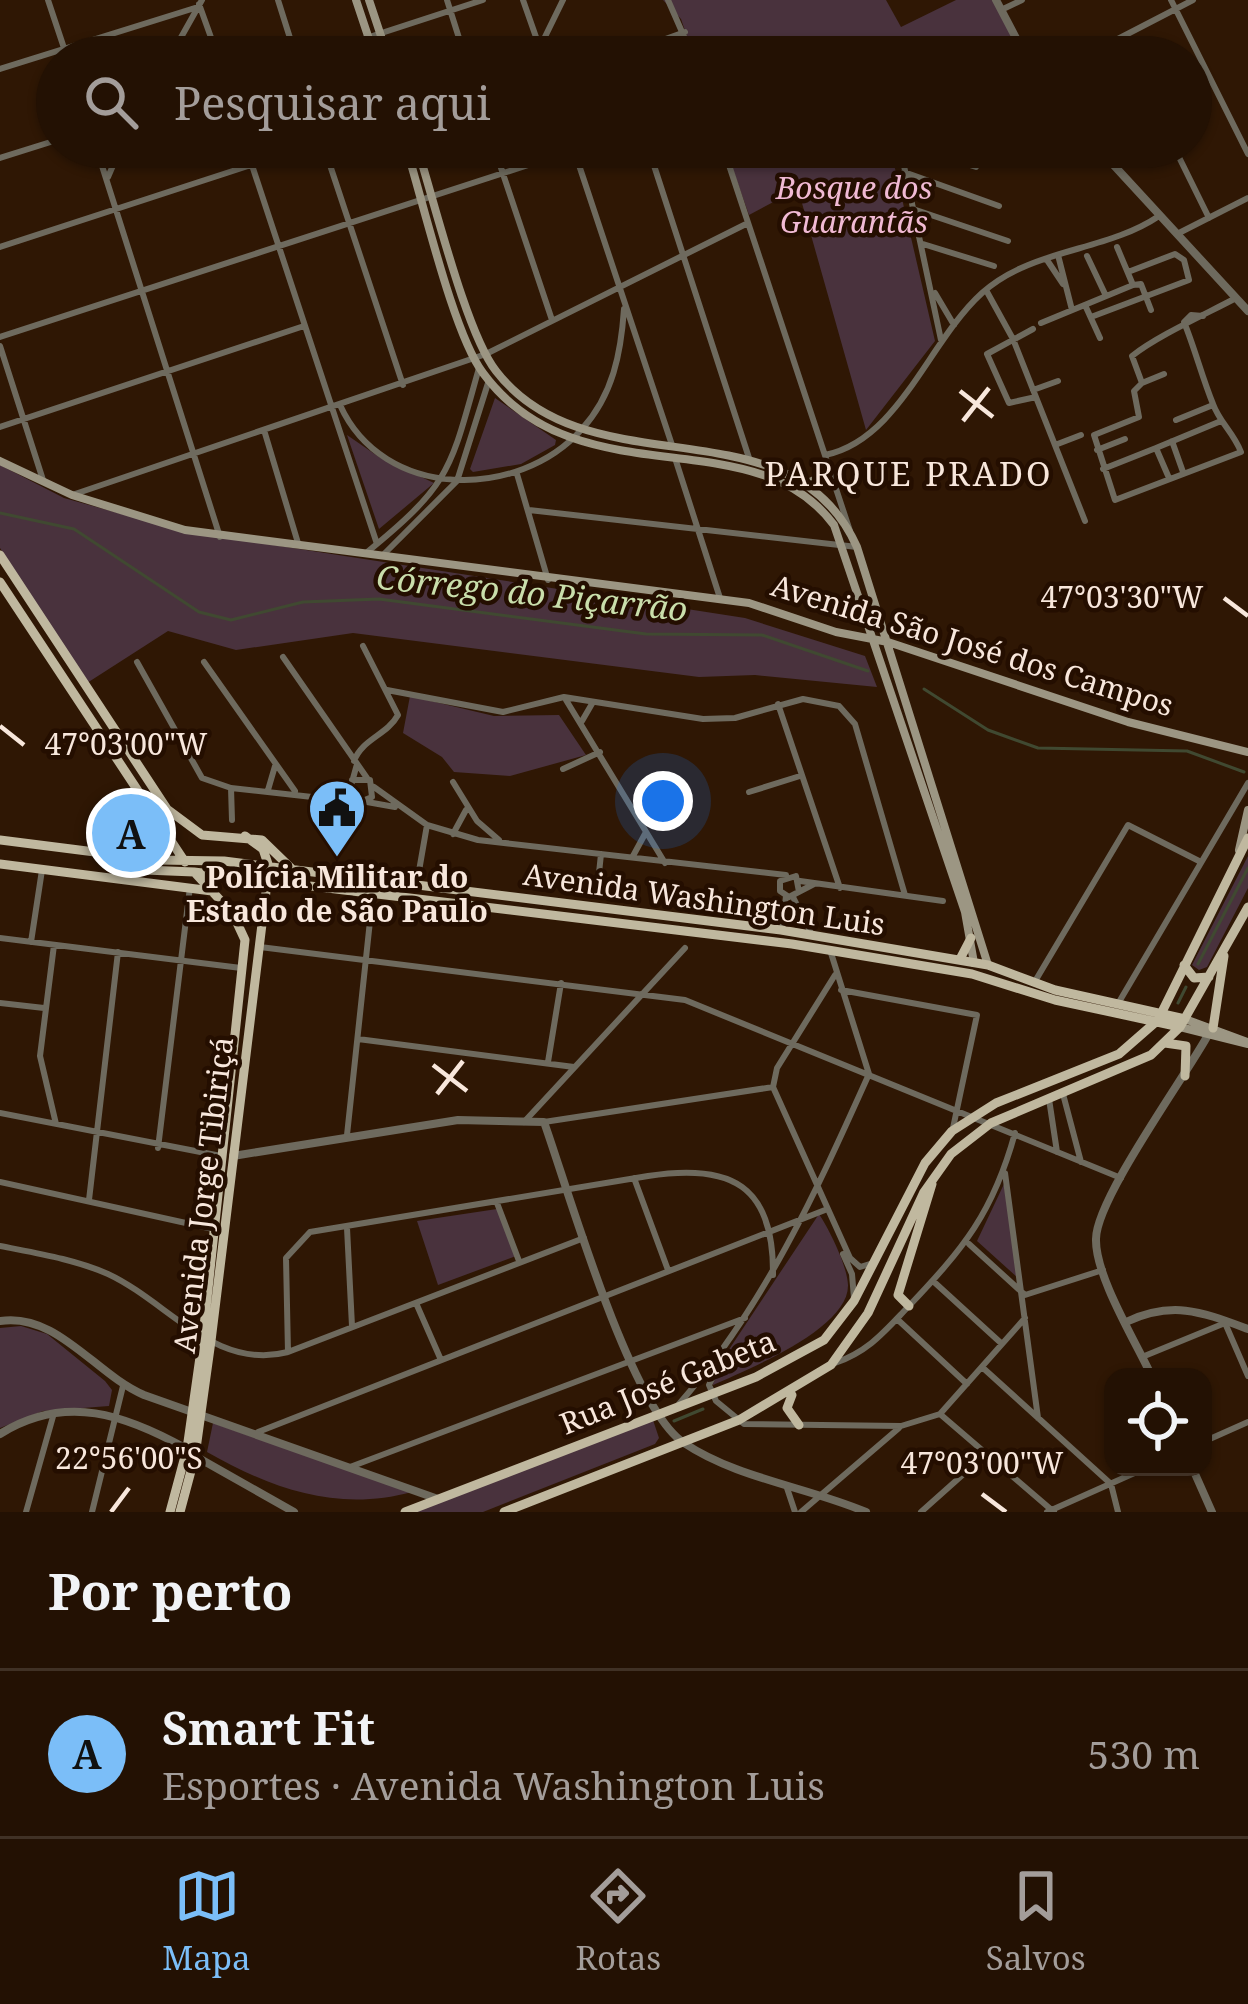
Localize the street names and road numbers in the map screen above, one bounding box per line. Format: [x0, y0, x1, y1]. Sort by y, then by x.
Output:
street label: Avenida São José dos Campos [766, 564, 1179, 725]
street label: Avenida Washington Luis [521, 853, 888, 944]
street label: Avenida Jorge Tibiriçá [163, 1034, 242, 1355]
street label: Rua José Gabeta [554, 1320, 781, 1444]

